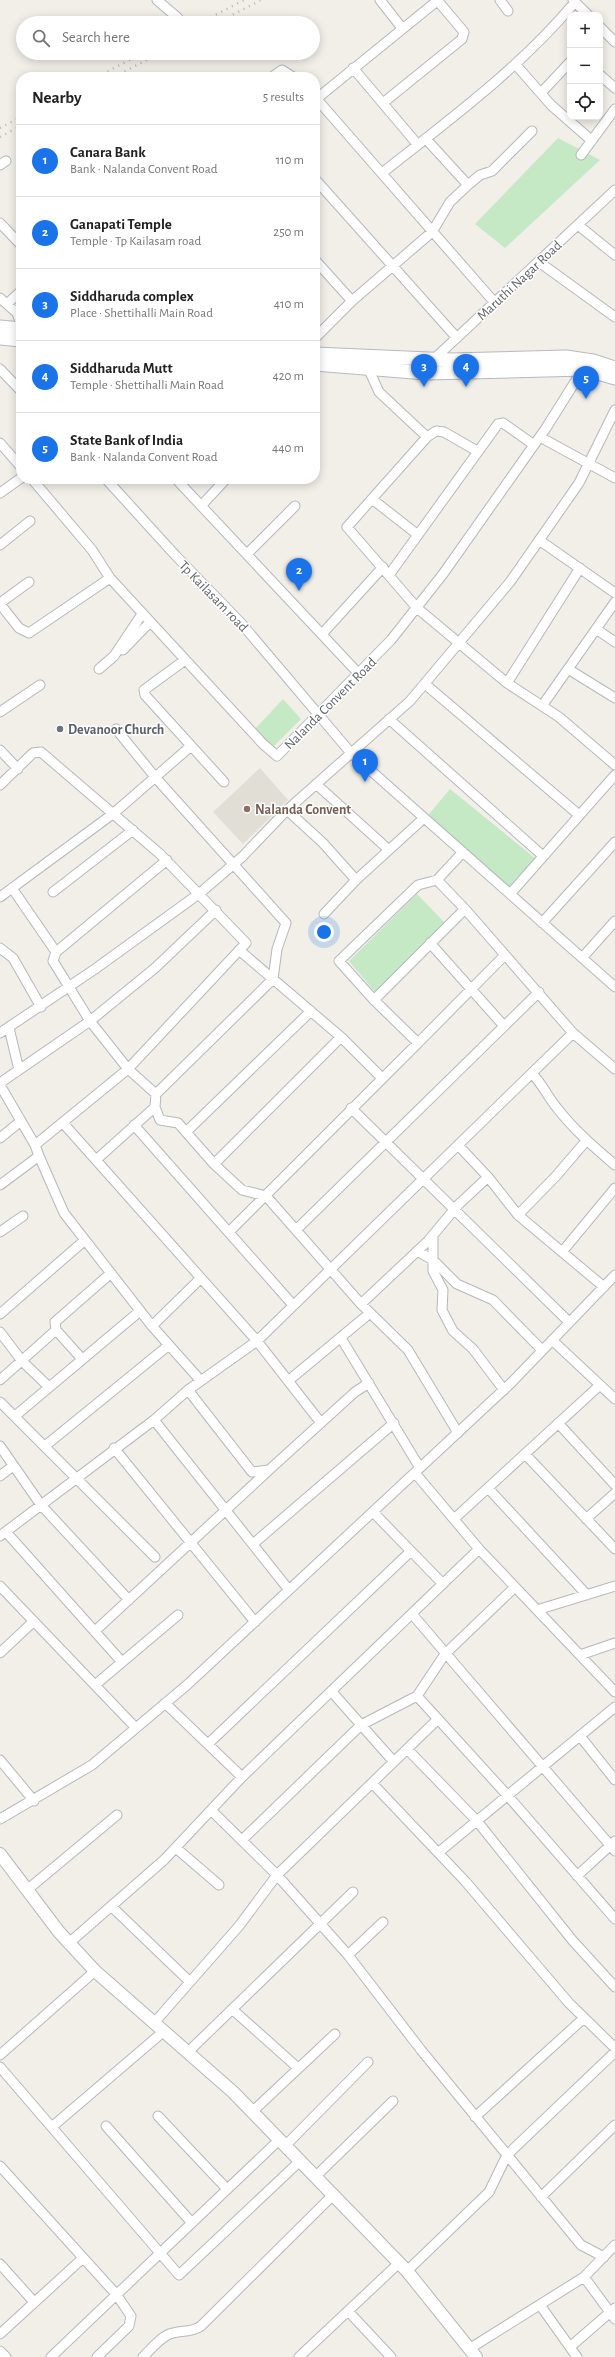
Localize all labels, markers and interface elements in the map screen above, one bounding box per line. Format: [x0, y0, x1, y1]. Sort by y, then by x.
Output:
map controls [567, 12, 603, 120]
button: + [567, 12, 603, 48]
search box [16, 16, 320, 60]
icon: search [30, 27, 52, 49]
text: Search here [62, 30, 130, 45]
button: − [567, 48, 603, 84]
button: locate [567, 84, 603, 120]
text: Nearby [32, 89, 82, 106]
text: 5 results [263, 91, 304, 104]
text: Canara Bank [70, 145, 146, 160]
text: 1 [43, 154, 47, 167]
text: 110 m [276, 154, 304, 167]
text: Bank · Nalanda Convent Road [70, 163, 217, 176]
text: Ganapati Temple [70, 217, 172, 232]
text: 2 [42, 226, 48, 239]
text: 250 m [273, 226, 304, 239]
text: Temple · Tp Kailasam road [70, 235, 201, 248]
street label: Maruthi Nagar Road [475, 238, 565, 323]
text: Siddharuda complex [70, 289, 194, 304]
text: 3 [42, 298, 48, 311]
text: 410 m [274, 298, 304, 311]
text: Place · Shettihalli Main Road [70, 307, 213, 320]
pin: 3 [411, 354, 437, 387]
pin: 4 [453, 354, 479, 387]
text: Siddharuda Mutt [70, 361, 172, 376]
pin: 5 [573, 366, 599, 399]
text: 4 [42, 370, 48, 383]
text: 420 m [272, 370, 304, 383]
text: Temple · Shettihalli Main Road [70, 379, 224, 392]
text: State Bank of India [70, 433, 183, 448]
text: 5 [42, 442, 48, 455]
text: 440 m [272, 442, 304, 455]
text: Bank · Nalanda Convent Road [70, 451, 217, 464]
street label: Tp Kailasam road [176, 558, 251, 635]
pin: 2 [286, 558, 312, 591]
street label: Nalanda Convent Road [282, 655, 379, 752]
place label: Devanoor Church [68, 723, 164, 737]
marker: Devanoor Church [55, 724, 65, 734]
pin: 1 [352, 749, 378, 782]
place label: Nalanda Convent [255, 803, 351, 817]
marker: Nalanda Convent [242, 804, 252, 814]
your location [314, 922, 334, 942]

